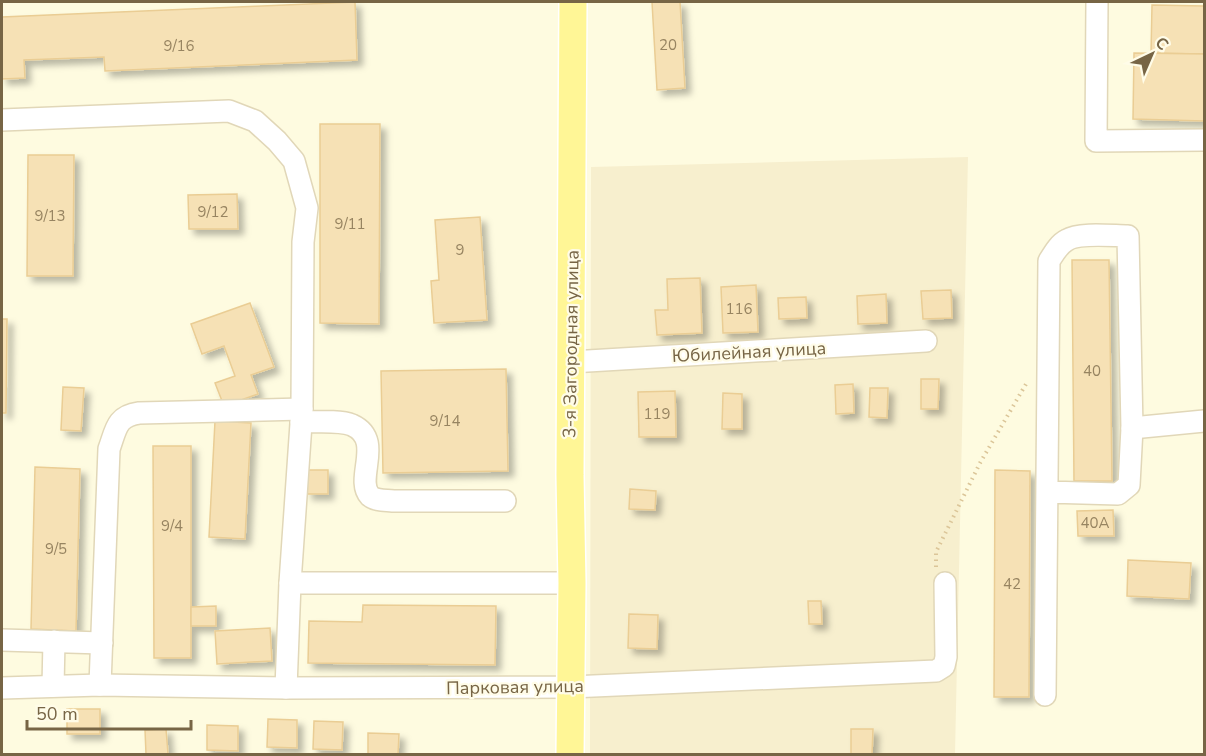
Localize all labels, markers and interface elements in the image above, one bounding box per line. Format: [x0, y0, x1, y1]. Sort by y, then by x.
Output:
north arrow [1122, 24, 1182, 84]
text: С [1150, 32, 1173, 56]
house number: 20 [659, 35, 677, 55]
house number: 9/16 [163, 36, 195, 56]
house number: 9/12 [197, 202, 229, 222]
house number: 9/13 [34, 206, 66, 226]
house number: 9/11 [334, 214, 366, 234]
house number: 9 [455, 240, 465, 260]
street label: 3-я Загородная улица [557, 250, 585, 438]
house number: 116 [725, 299, 753, 319]
street label: Юбилейная улица [671, 336, 827, 368]
house number: 40 [1083, 361, 1101, 381]
house number: 119 [643, 404, 671, 424]
house number: 9/14 [429, 411, 461, 431]
house number: 40А [1081, 513, 1110, 533]
house number: 9/4 [161, 516, 183, 536]
house number: 9/5 [45, 539, 67, 559]
house number: 42 [1003, 574, 1021, 594]
street label: Парковая улица [446, 674, 584, 700]
scale bar [27, 693, 190, 731]
text: 50 m [36, 702, 78, 726]

